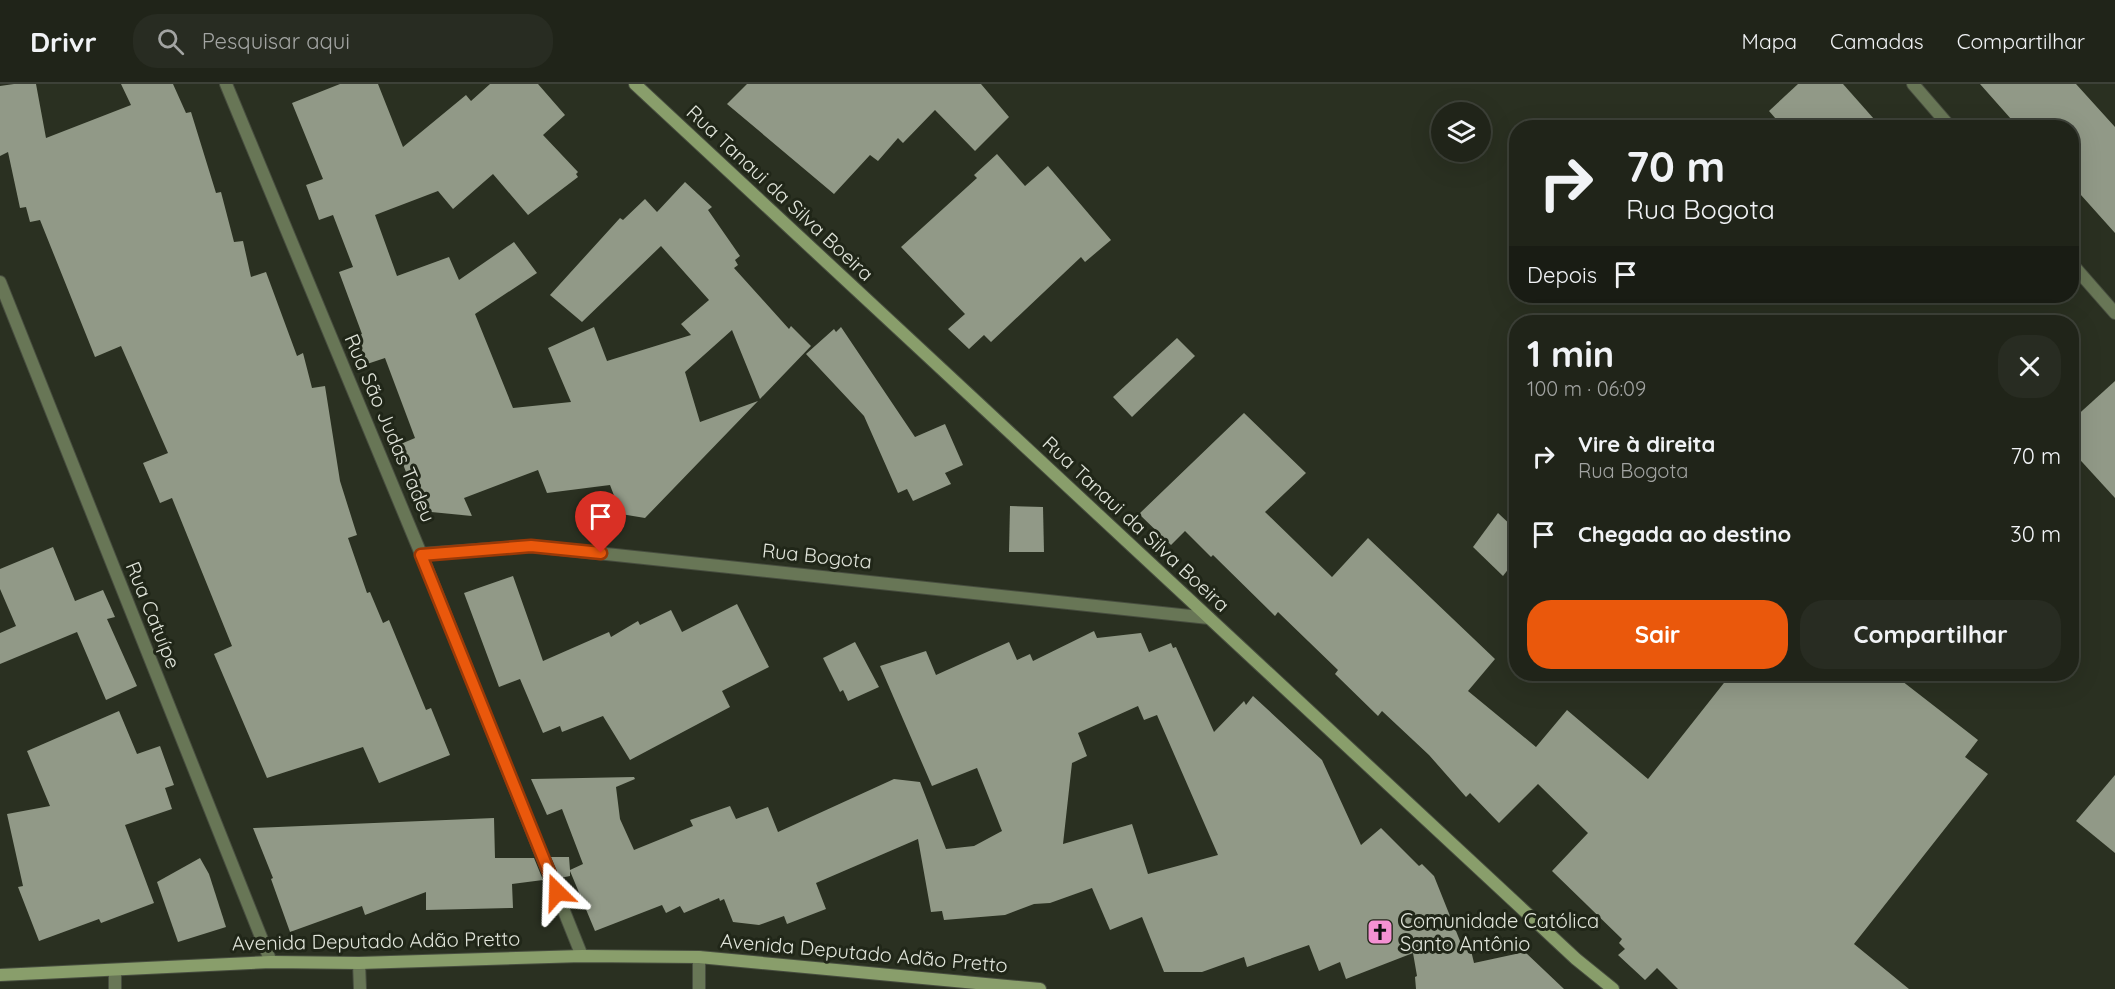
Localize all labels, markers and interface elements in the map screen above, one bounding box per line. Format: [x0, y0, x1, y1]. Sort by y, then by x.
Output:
search box [133, 14, 553, 68]
text: Drivr [30, 24, 97, 59]
icon: search [154, 25, 187, 58]
text: Pesquisar aqui [202, 27, 350, 55]
text: Mapa [1742, 28, 1797, 54]
text: Camadas [1830, 28, 1924, 54]
text: Compartilhar [1957, 28, 2085, 54]
street label: Rua Tanaui da Silva Boeira [682, 99, 879, 286]
map controls [1431, 102, 1491, 162]
button: layers [1431, 102, 1491, 162]
text: 70 m [1626, 140, 1725, 193]
icon: right [1527, 144, 1605, 222]
text: Rua Bogota [1626, 192, 1775, 226]
icon: arrive [1609, 258, 1642, 291]
text: Depois [1527, 261, 1597, 289]
street label: Rua São Judas Tadeu [339, 330, 441, 526]
text: 1 min [1527, 331, 1614, 376]
button: close [1998, 335, 2061, 398]
text: 100 m · 06:09 [1527, 376, 1646, 401]
street label: Rua Tanaui da Silva Boeira [1038, 430, 1235, 617]
text: Vire à direita [1578, 430, 1715, 458]
icon: right [1527, 440, 1560, 473]
text: 70 m [2011, 442, 2061, 470]
text: Rua Bogota [1578, 458, 1688, 483]
pin [575, 491, 626, 553]
icon: arrive [584, 500, 617, 533]
icon: arrive [1527, 518, 1560, 551]
text: Chegada ao destino [1578, 520, 1791, 548]
text: 30 m [2010, 520, 2061, 548]
street label: Rua Bogota [761, 537, 873, 574]
street label: Rua Catuípe [121, 558, 186, 672]
button: Sair [1527, 600, 1788, 669]
button: Compartilhar [1800, 600, 2061, 669]
position arrow [525, 860, 589, 924]
place label: Comunidade Católica Santo Antônio [1400, 908, 1599, 956]
church icon: Comunidade Católica Santo Antônio [1365, 917, 1395, 947]
street label: Avenida Deputado Adão Pretto [232, 925, 520, 956]
street label: Avenida Deputado Adão Pretto [719, 927, 1009, 978]

